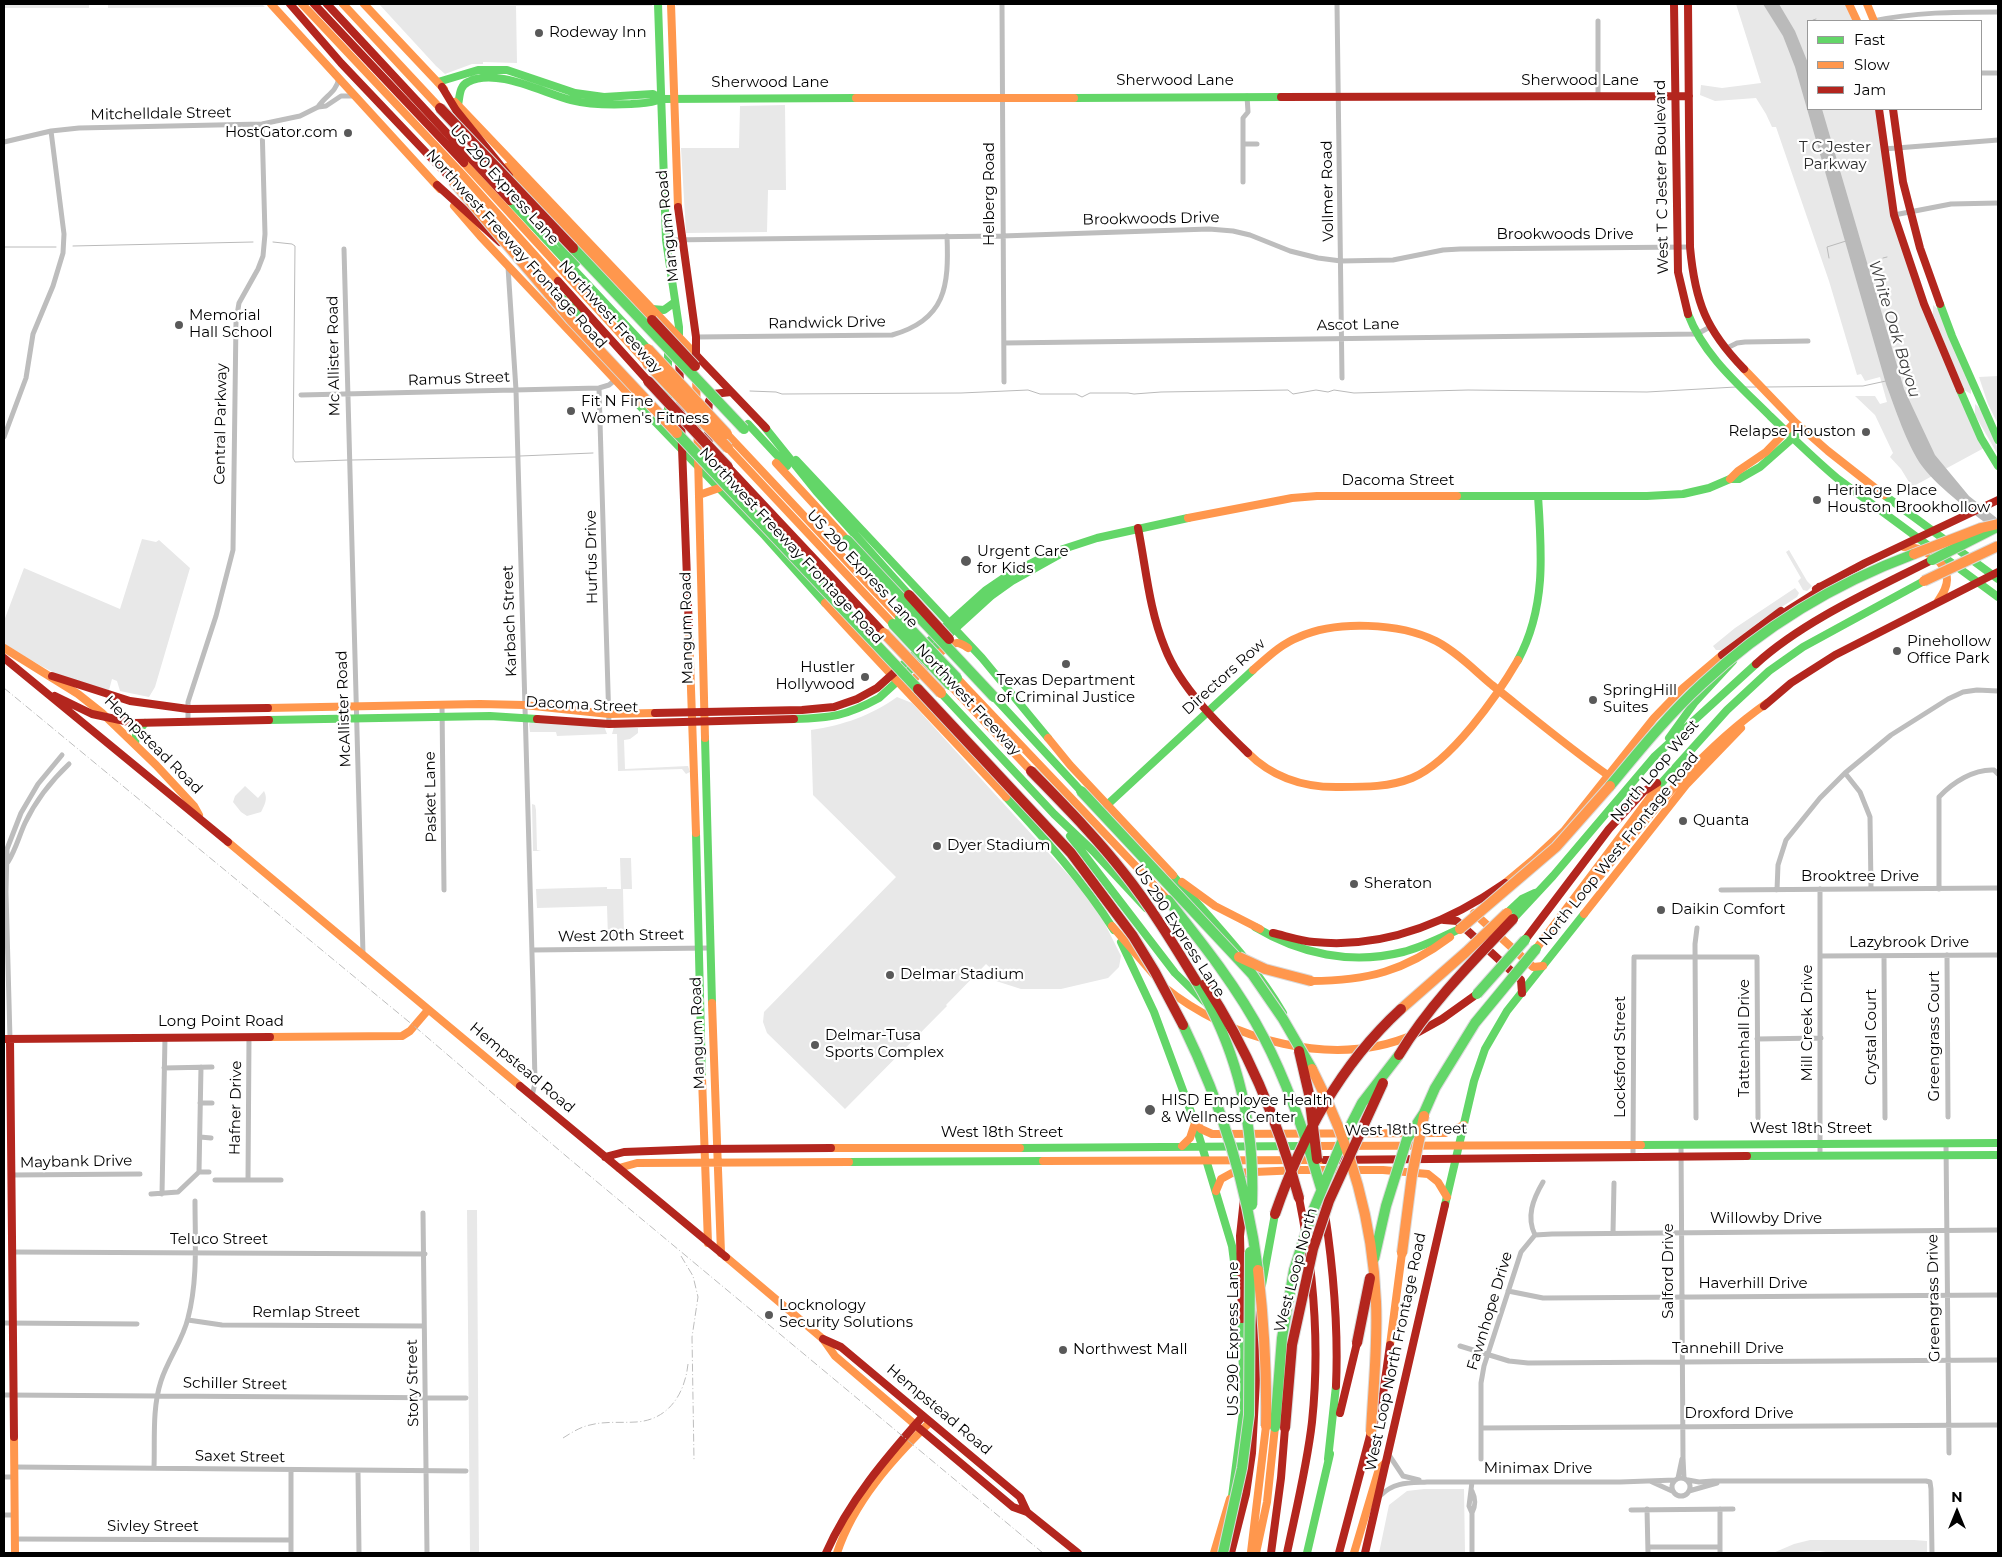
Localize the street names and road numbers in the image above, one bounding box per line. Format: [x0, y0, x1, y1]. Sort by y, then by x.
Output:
street label: Sherwood Lane [1116, 72, 1234, 90]
street label: Sherwood Lane [1521, 72, 1639, 90]
street label: Sherwood Lane [711, 74, 829, 92]
street label: West T C Jester Boulevard [1651, 80, 1673, 274]
street label: Mitchelldale Street [90, 104, 232, 124]
street label: US 290 Express Lane [445, 121, 563, 249]
street label: Vollmer Road [1318, 140, 1338, 242]
street label: Helberg Road [981, 142, 999, 246]
street label: Northwest Freeway Frontage Road [422, 146, 610, 352]
street label: Mangum Road [653, 169, 683, 283]
street label: Brookwoods Drive [1082, 209, 1220, 229]
street label: Brookwoods Drive [1497, 226, 1633, 244]
street label: Northwest Freeway [554, 257, 666, 377]
street label: Mc Allister Road [324, 295, 344, 417]
street label: Randwick Drive [768, 313, 886, 333]
street label: Ascot Lane [1317, 315, 1399, 335]
street label: Central Parkway [211, 363, 231, 485]
street label: Ramus Street [408, 368, 510, 390]
street label: Northwest Freeway Frontage Road [695, 444, 887, 648]
street label: Dacoma Street [1341, 472, 1455, 490]
street label: US 290 Express Lane [803, 506, 921, 632]
street label: Hurfus Drive [582, 510, 602, 604]
street label: Karbach Street [499, 565, 521, 677]
street label: Mangum Road [677, 571, 697, 685]
street label: Directors Row [1179, 635, 1269, 719]
street label: Northwest Freeway [912, 640, 1024, 760]
street label: McAllister Road [333, 650, 355, 768]
street label: Hempstead Road [100, 692, 206, 798]
street label: Dacoma Street [525, 693, 639, 717]
street label: North Loop West [1607, 716, 1703, 826]
street label: North Loop West Frontage Road [1535, 749, 1703, 949]
street label: Pasket Lane [421, 751, 441, 843]
street label: US 290 Express Lane [1129, 861, 1229, 1001]
street label: Brooktree Drive [1801, 868, 1919, 886]
street label: West 20th Street [558, 926, 684, 946]
street label: Lazybrook Drive [1849, 934, 1969, 952]
street label: Mill Creek Drive [1799, 964, 1817, 1082]
street label: Greengrass Court [1926, 971, 1944, 1101]
street label: Mangum Road [687, 976, 709, 1090]
street label: Tattenhall Drive [1736, 979, 1754, 1097]
street label: Crystal Court [1863, 989, 1881, 1085]
street label: Locksford Street [1612, 996, 1630, 1118]
street label: Long Point Road [158, 1013, 284, 1031]
street label: Hempstead Road [466, 1019, 578, 1117]
street label: Hafner Drive [226, 1061, 246, 1155]
street label: West 18th Street [1344, 1120, 1468, 1140]
street label: West 18th Street [1750, 1120, 1872, 1138]
street label: West 18th Street [941, 1124, 1063, 1142]
street label: Maybank Drive [20, 1152, 132, 1172]
street label: West Loop North [1271, 1206, 1321, 1334]
street label: Willowby Drive [1710, 1210, 1822, 1228]
street label: Salford Drive [1660, 1223, 1678, 1319]
street label: Teluco Street [170, 1231, 268, 1249]
street label: West Loop North Frontage Road [1362, 1231, 1430, 1473]
street label: Greengrass Drive [1924, 1234, 1944, 1362]
street label: Fawnhope Drive [1463, 1249, 1517, 1373]
street label: US 290 Express Lane [1225, 1262, 1243, 1416]
street label: Haverhill Drive [1698, 1275, 1808, 1293]
street label: Remlap Street [252, 1304, 360, 1322]
street label: Story Street [403, 1339, 423, 1427]
street label: Tannehill Drive [1672, 1340, 1784, 1358]
street label: Hempstead Road [883, 1361, 995, 1459]
street label: Schiller Street [183, 1374, 287, 1394]
street label: Droxford Drive [1685, 1405, 1793, 1423]
street label: Saxet Street [195, 1447, 285, 1467]
street label: Minimax Drive [1484, 1460, 1592, 1478]
street label: Sivley Street [107, 1518, 199, 1536]

